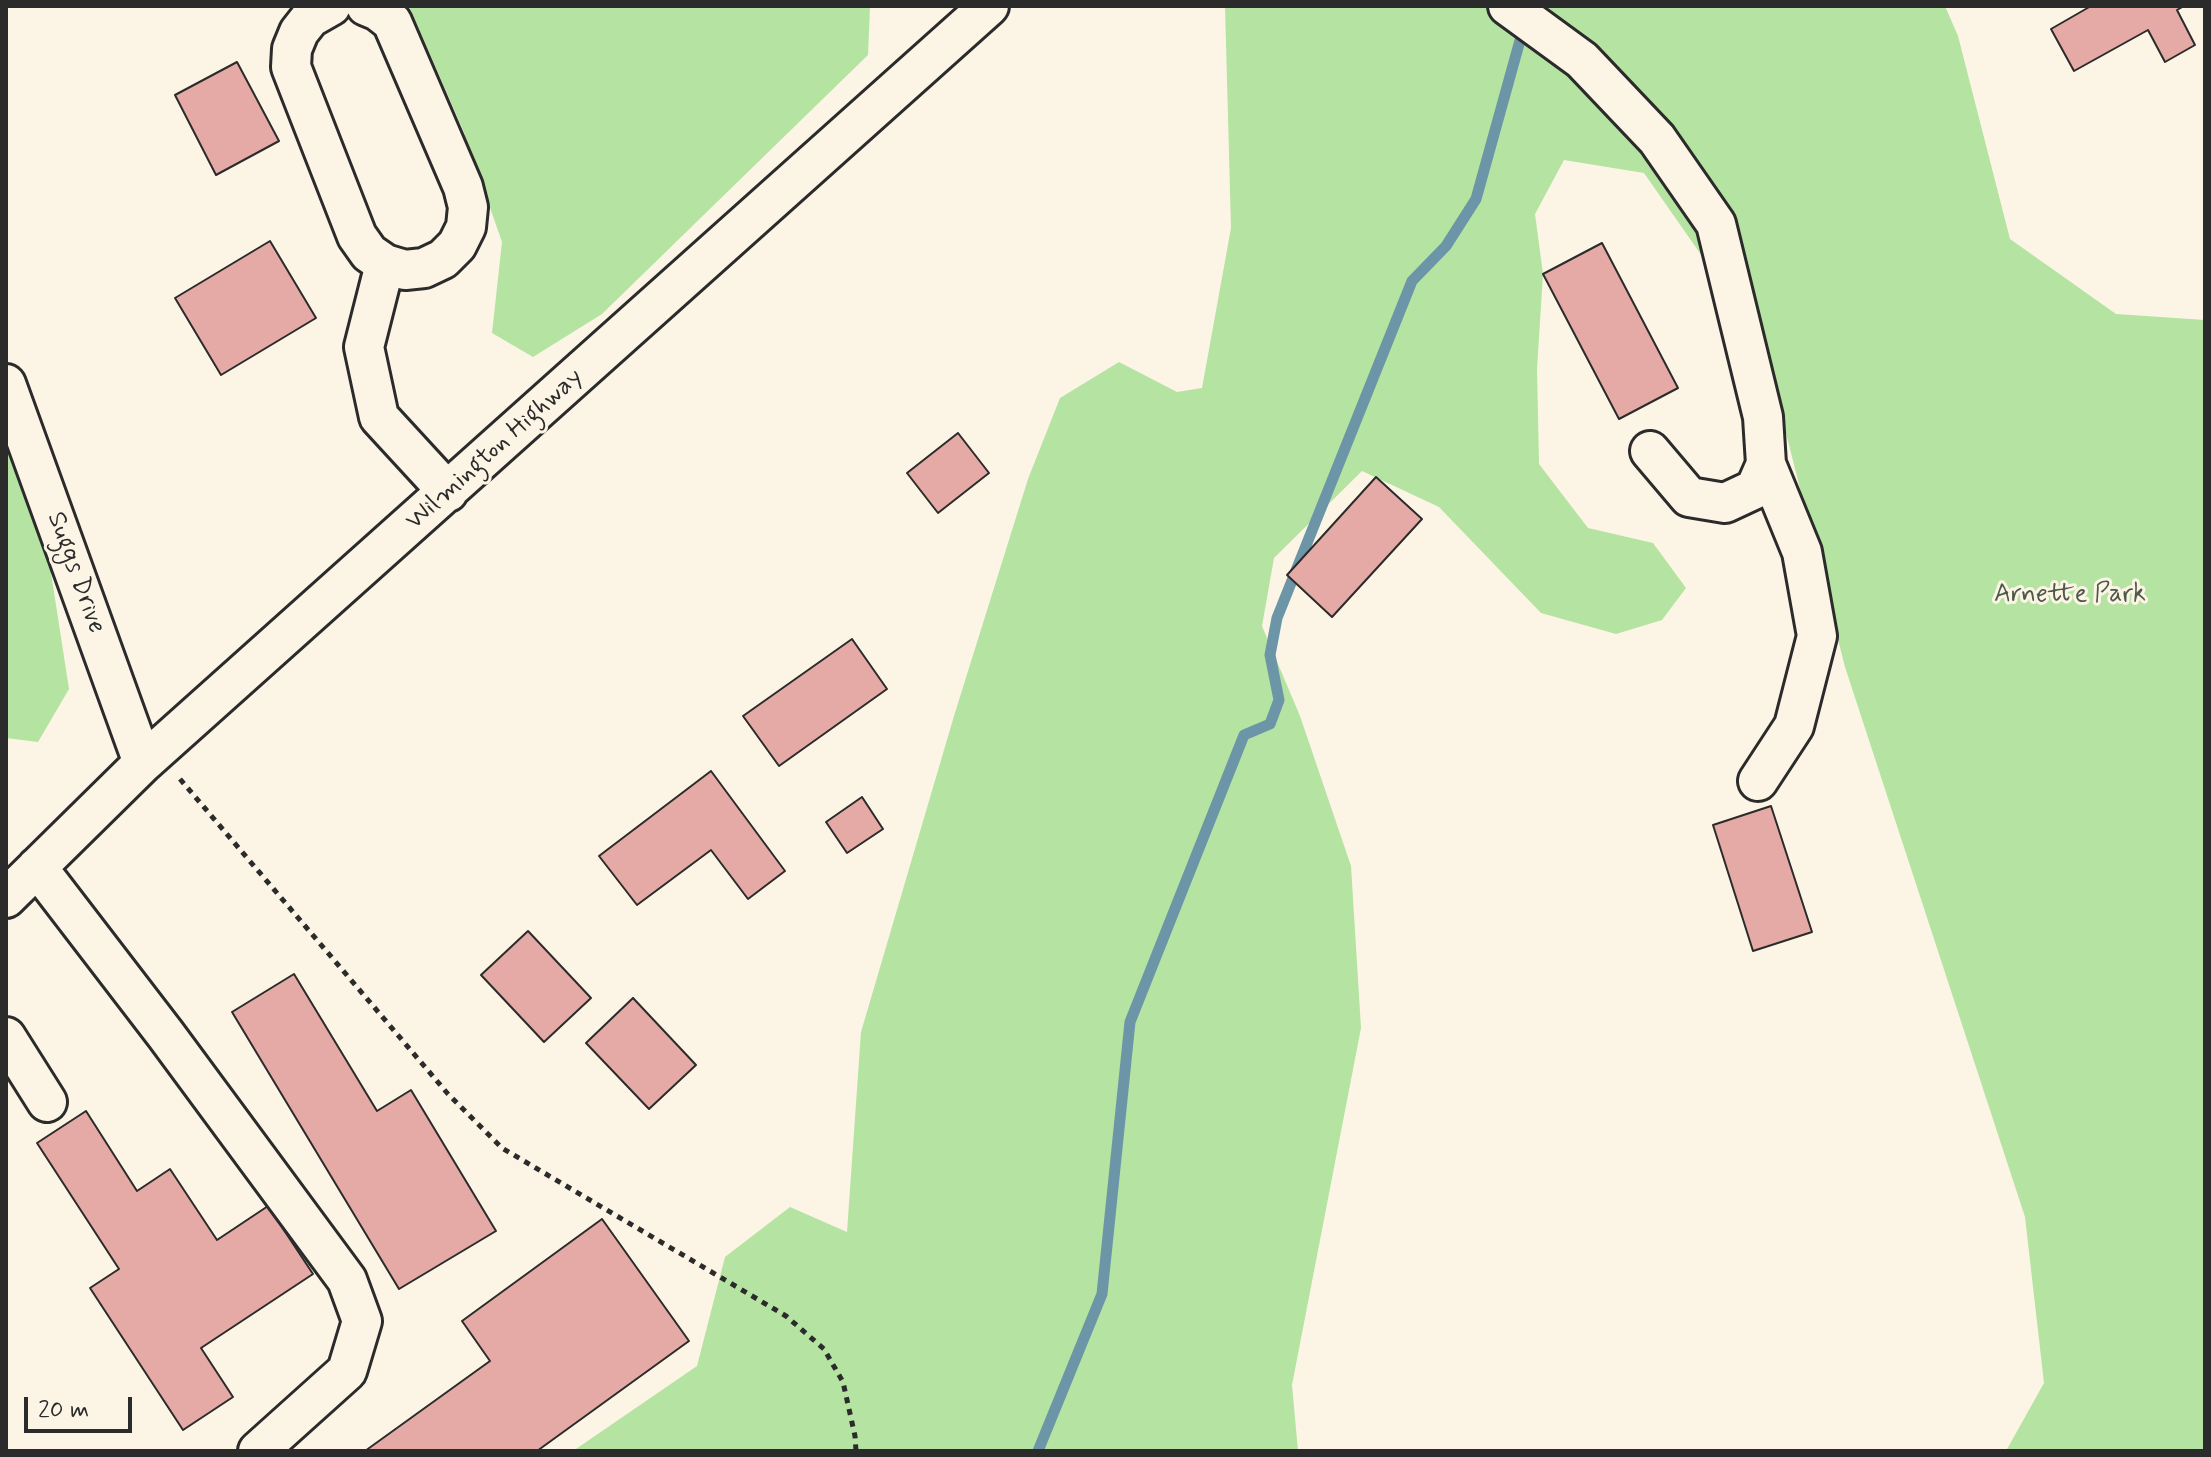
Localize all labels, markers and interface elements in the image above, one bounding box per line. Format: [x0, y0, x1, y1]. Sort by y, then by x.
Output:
street label: Wilmington Highway [400, 362, 590, 538]
street label: Suggs Drive [39, 508, 111, 638]
park label: Arnette Park [1994, 580, 2146, 612]
scale bar [28, 1381, 136, 1431]
text: 20 m [38, 1395, 89, 1426]

